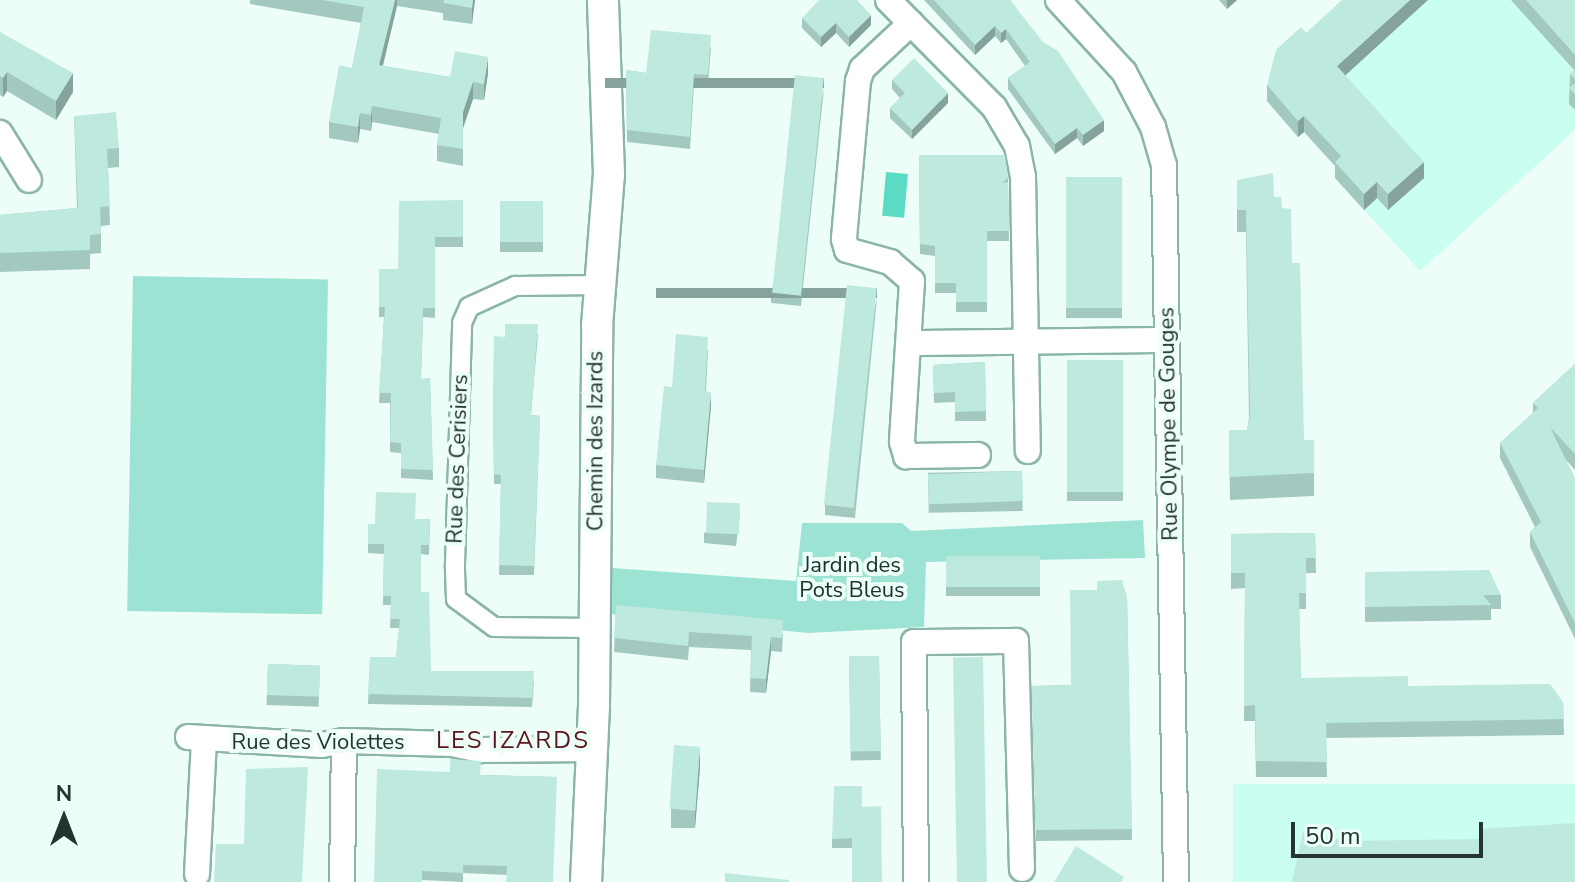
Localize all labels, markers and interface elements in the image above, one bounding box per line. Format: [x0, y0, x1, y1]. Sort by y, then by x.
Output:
street label: Rue Olympe de Gouges [1154, 307, 1184, 541]
street label: Chemin des Izards [583, 351, 609, 531]
street label: Rue des Cerisiers [442, 374, 474, 544]
park label: Jardin des Pots Bleus [799, 552, 905, 604]
district label: LES IZARDS [436, 727, 590, 755]
street label: Rue des Violettes [231, 730, 405, 756]
north arrow [24, 778, 104, 858]
text: N [56, 779, 72, 809]
scale bar [1295, 806, 1487, 856]
text: 50 m [1305, 820, 1361, 852]

